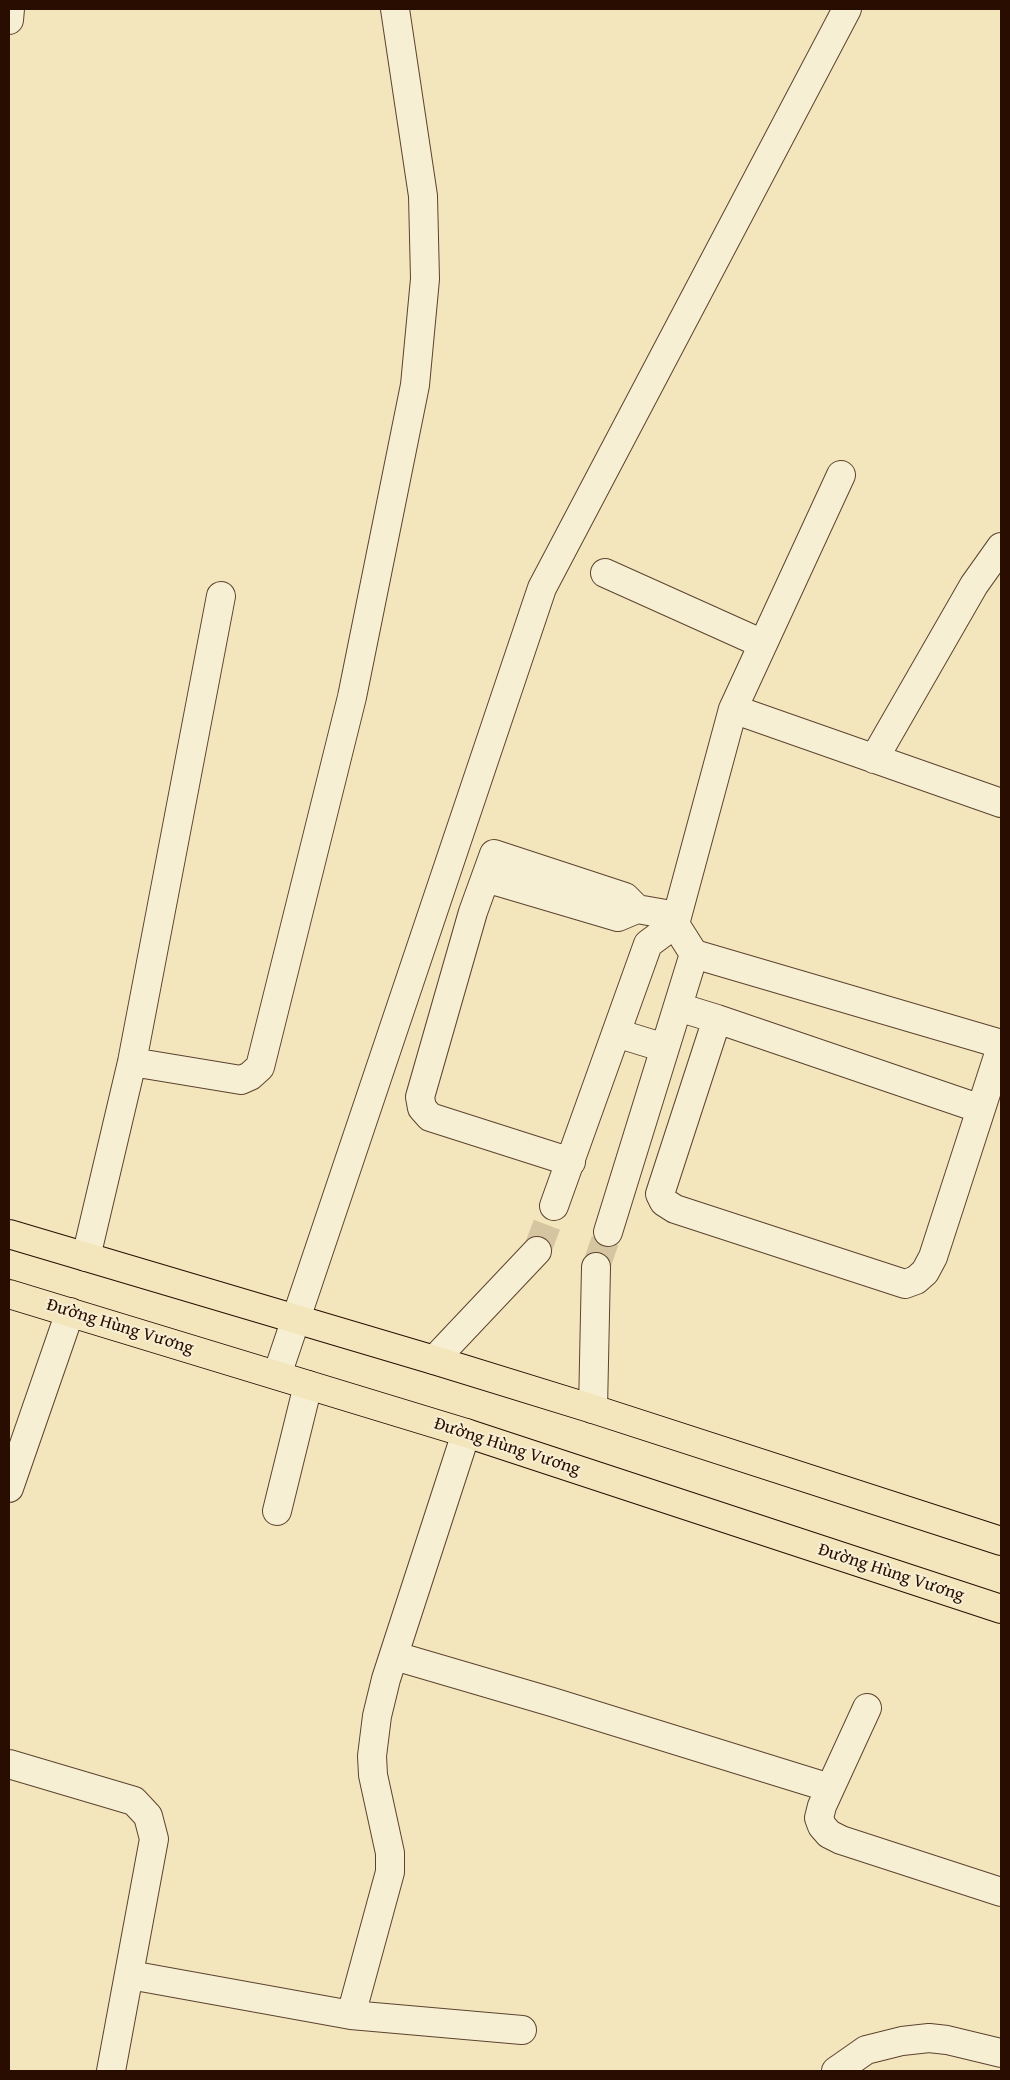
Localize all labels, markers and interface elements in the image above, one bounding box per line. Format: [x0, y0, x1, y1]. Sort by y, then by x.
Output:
street label: Đường Hùng Vương [44, 1294, 196, 1360]
street label: Đường Hùng Vương [431, 1413, 583, 1481]
street label: Đường Hùng Vương [815, 1539, 967, 1607]

